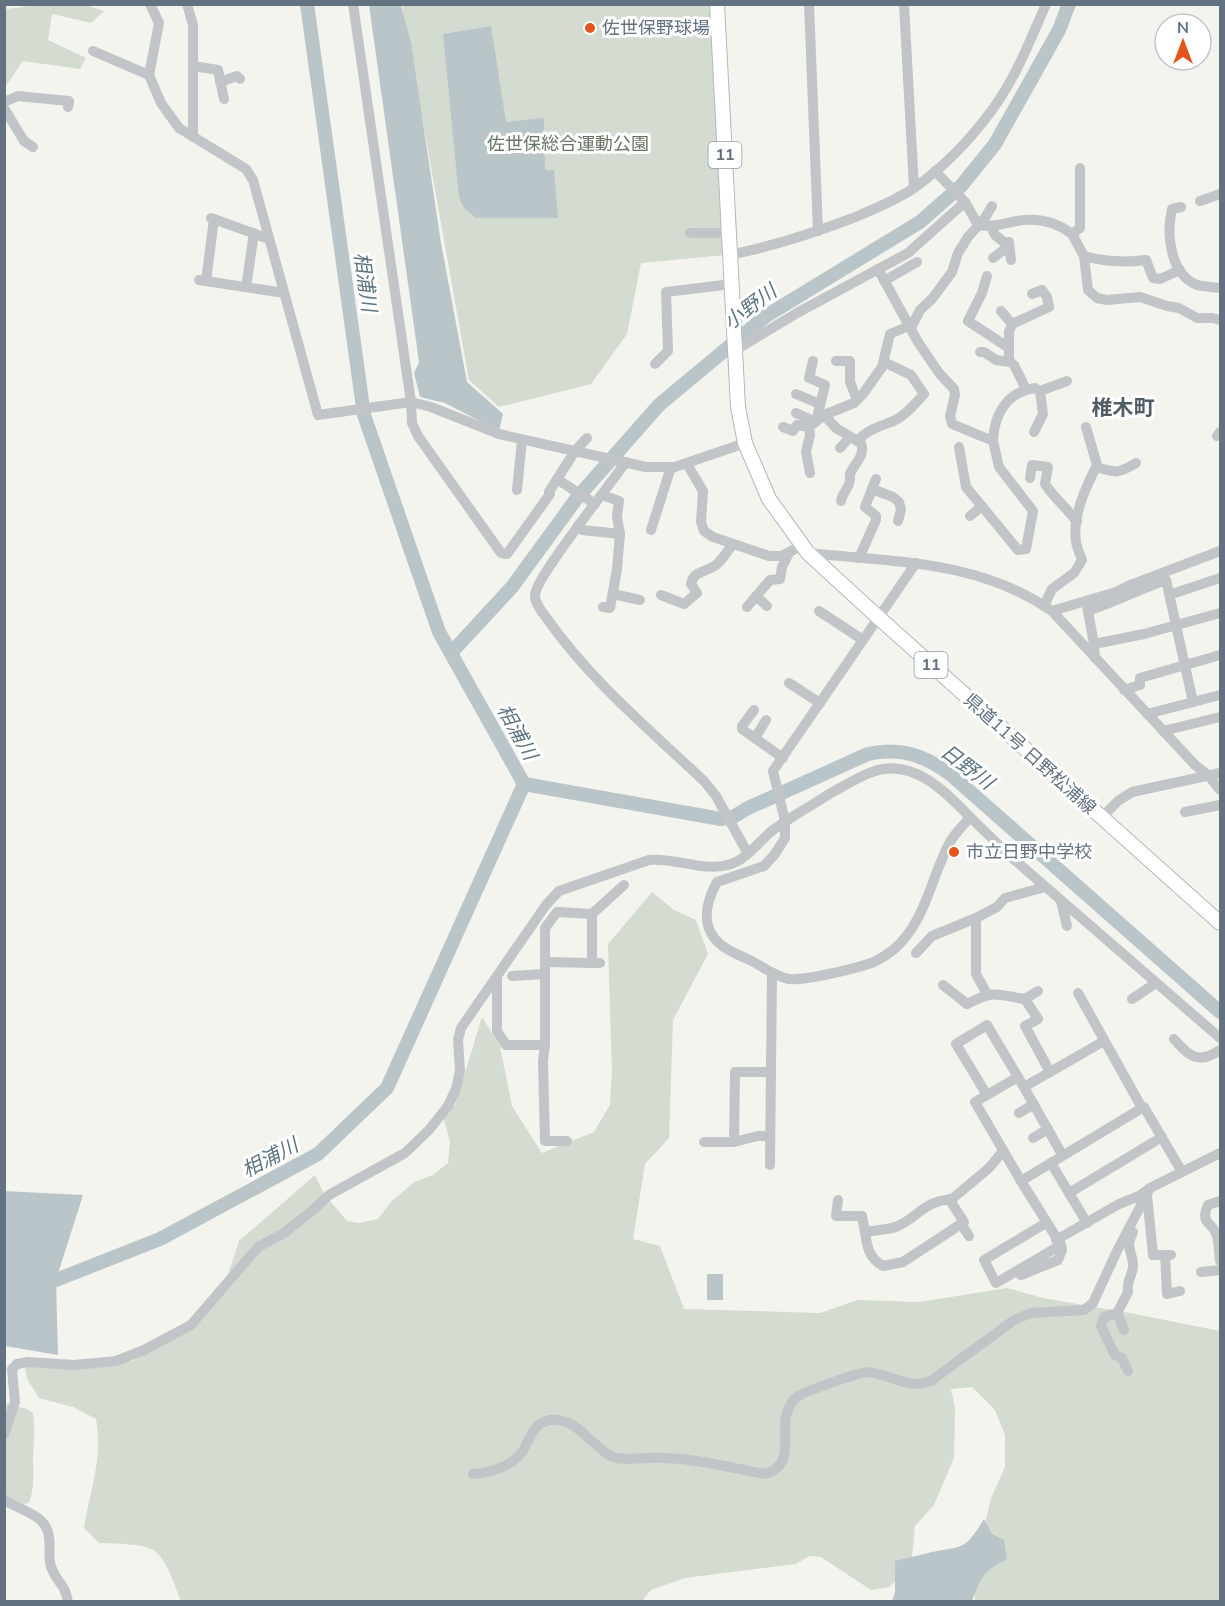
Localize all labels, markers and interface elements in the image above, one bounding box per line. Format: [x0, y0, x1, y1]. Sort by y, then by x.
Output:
north arrow [1153, 12, 1213, 72]
place label: 佐世保野球場 [602, 16, 710, 40]
text: N [1177, 17, 1189, 39]
marker: 佐世保野球場 [583, 21, 597, 35]
park label: 佐世保総合運動公園 [487, 132, 649, 156]
road number: 11 [708, 142, 742, 168]
water label: 相浦川 [347, 250, 383, 316]
water label: 小野川 [718, 277, 784, 336]
district label: 椎木町 [1092, 394, 1155, 422]
road number: 11 [914, 652, 948, 678]
street label: 県道11号 日野松浦線 [959, 688, 1101, 820]
water label: 相浦川 [491, 699, 544, 767]
water label: 日野川 [935, 738, 1001, 797]
place label: 市立日野中学校 [966, 840, 1092, 864]
marker: 市立日野中学校 [947, 845, 961, 859]
water label: 相浦川 [237, 1131, 305, 1184]

